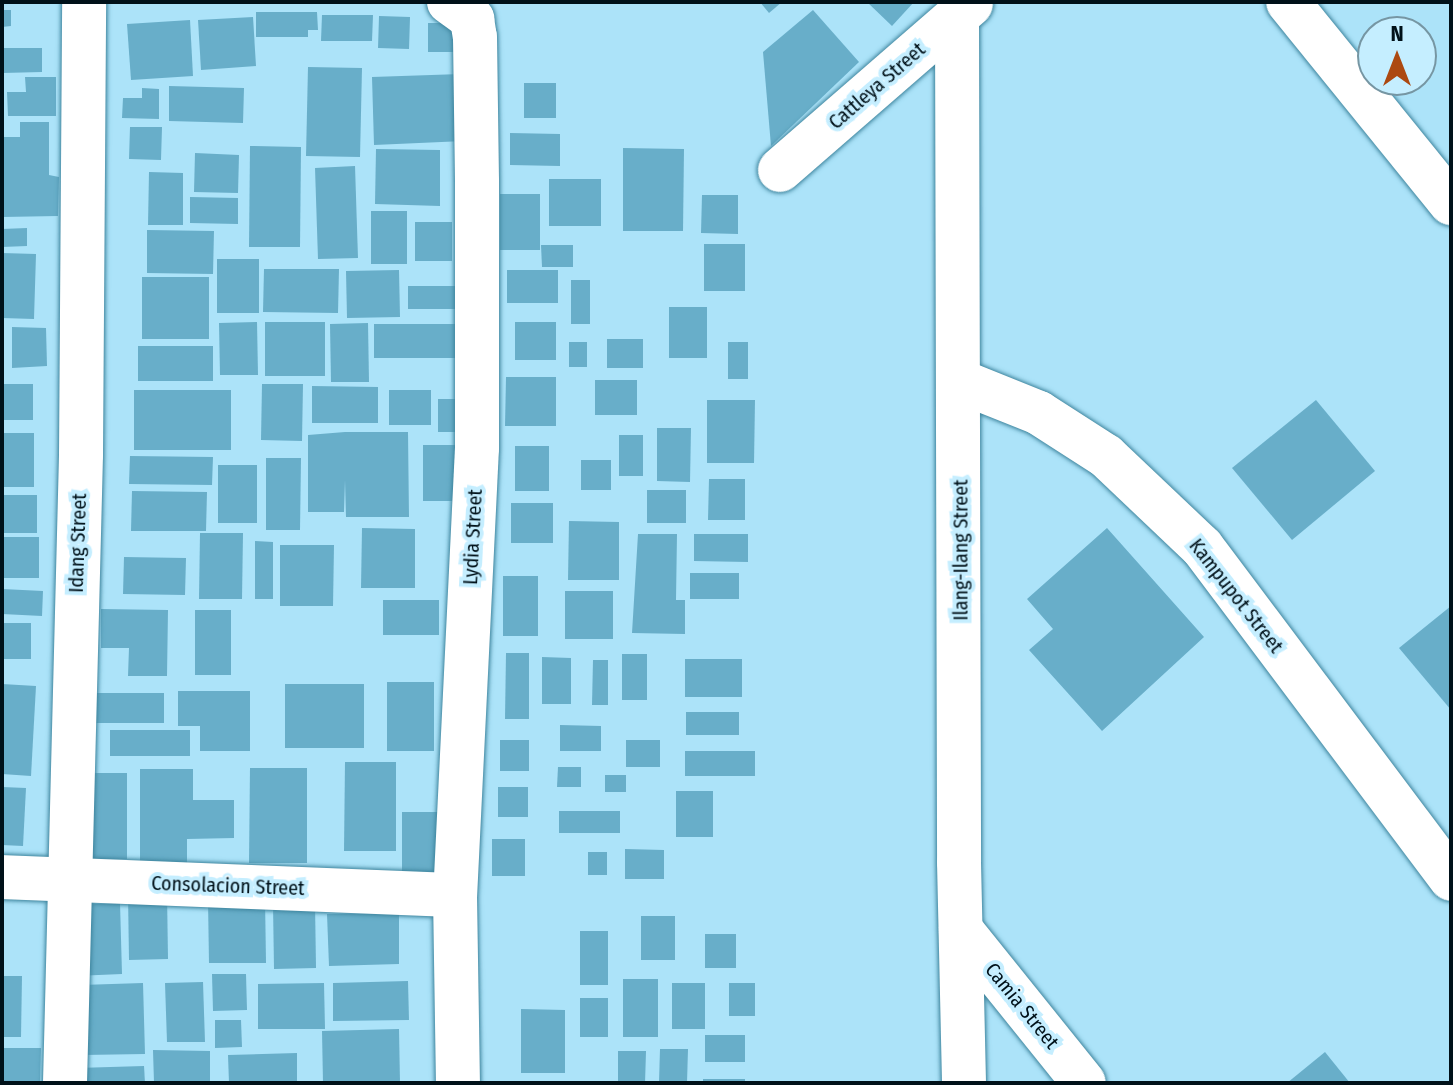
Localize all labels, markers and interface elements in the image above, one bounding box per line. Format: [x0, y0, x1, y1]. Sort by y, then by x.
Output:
north arrow [1357, 16, 1437, 96]
text: N [1390, 20, 1404, 47]
street label: Cattleya Street [824, 38, 930, 134]
street label: Ilang-Ilang Street [949, 479, 973, 621]
street label: Lydia Street [459, 489, 487, 585]
street label: Idang Street [64, 493, 92, 593]
street label: Kampupot Street [1184, 534, 1288, 658]
street label: Consolacion Street [151, 871, 305, 901]
street label: Camia Street [980, 958, 1064, 1054]

